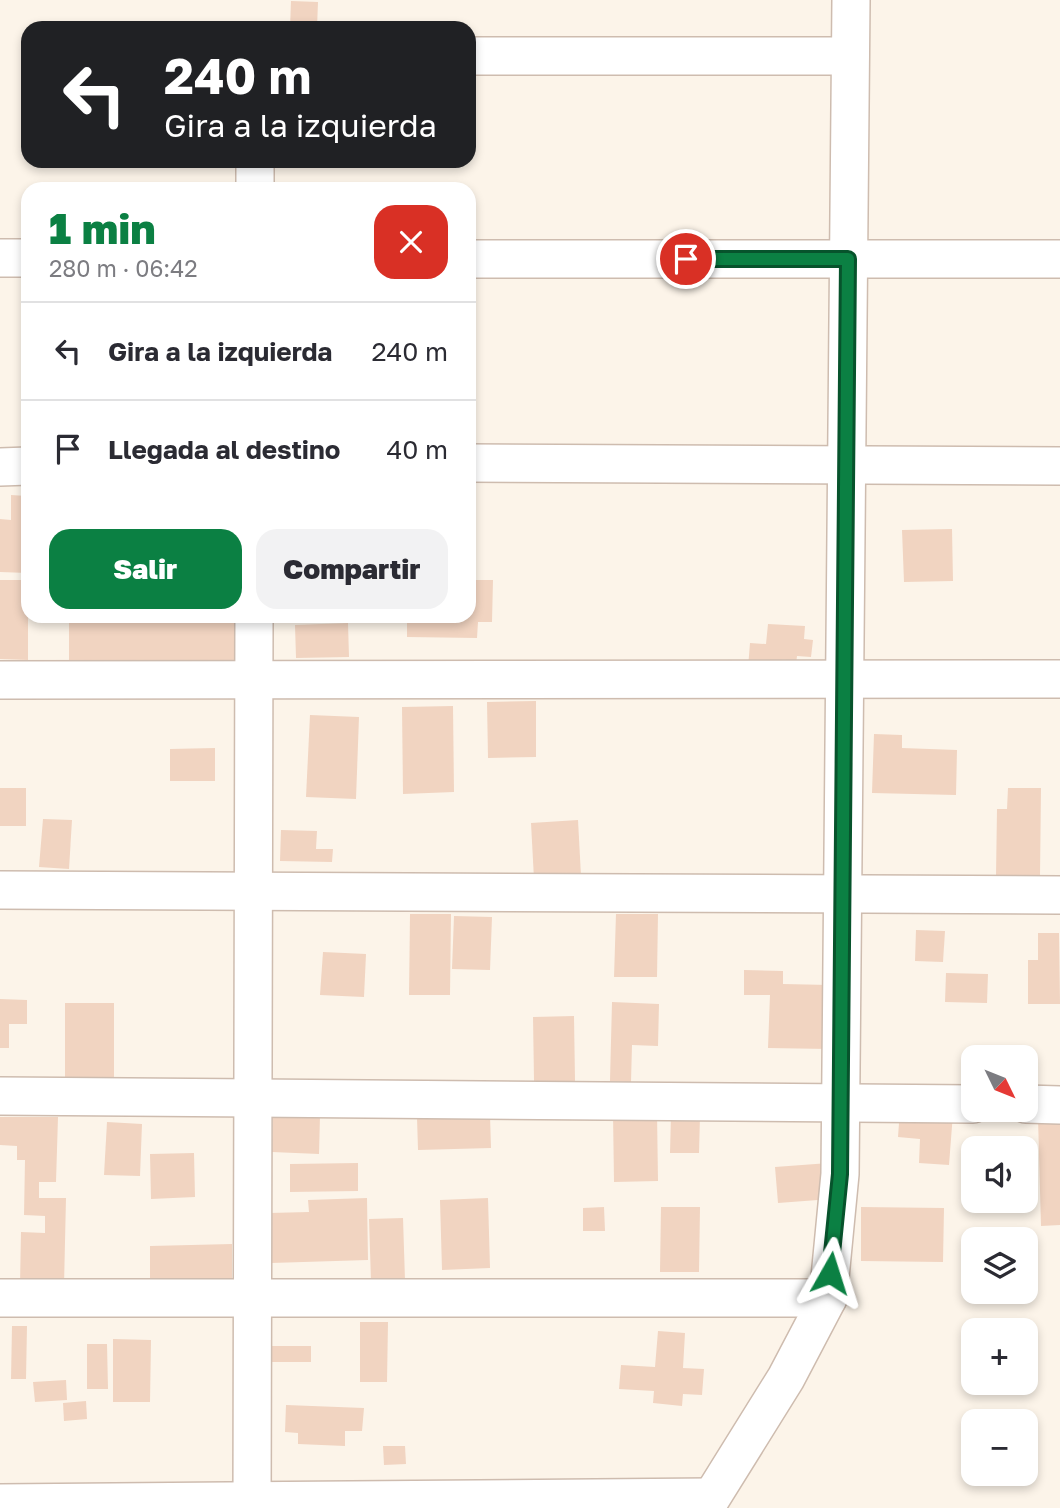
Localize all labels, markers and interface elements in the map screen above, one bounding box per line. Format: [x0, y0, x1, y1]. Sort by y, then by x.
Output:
text: 240 m [164, 46, 312, 105]
icon: left [49, 49, 140, 140]
text: Gira a la izquierda [164, 106, 437, 144]
text: 1 min [49, 203, 156, 253]
button: close [374, 205, 448, 279]
pin [656, 229, 716, 289]
icon: arrive [667, 240, 705, 278]
text: 280 m · 06:42 [49, 254, 198, 282]
icon: left [49, 332, 87, 370]
text: Gira a la izquierda [108, 336, 332, 367]
text: 240 m [371, 336, 448, 367]
icon: arrive [49, 430, 87, 468]
text: Llegada al destino [108, 434, 340, 465]
text: 40 m [387, 434, 448, 465]
button: Salir [49, 529, 242, 609]
button: Compartir [256, 529, 448, 609]
north arrow [961, 1045, 1038, 1122]
map controls [961, 1045, 1038, 1486]
button: sound [961, 1136, 1038, 1213]
button: layers [961, 1227, 1038, 1304]
position arrow [793, 1236, 867, 1310]
button: + [961, 1318, 1038, 1395]
button: − [961, 1409, 1038, 1486]

